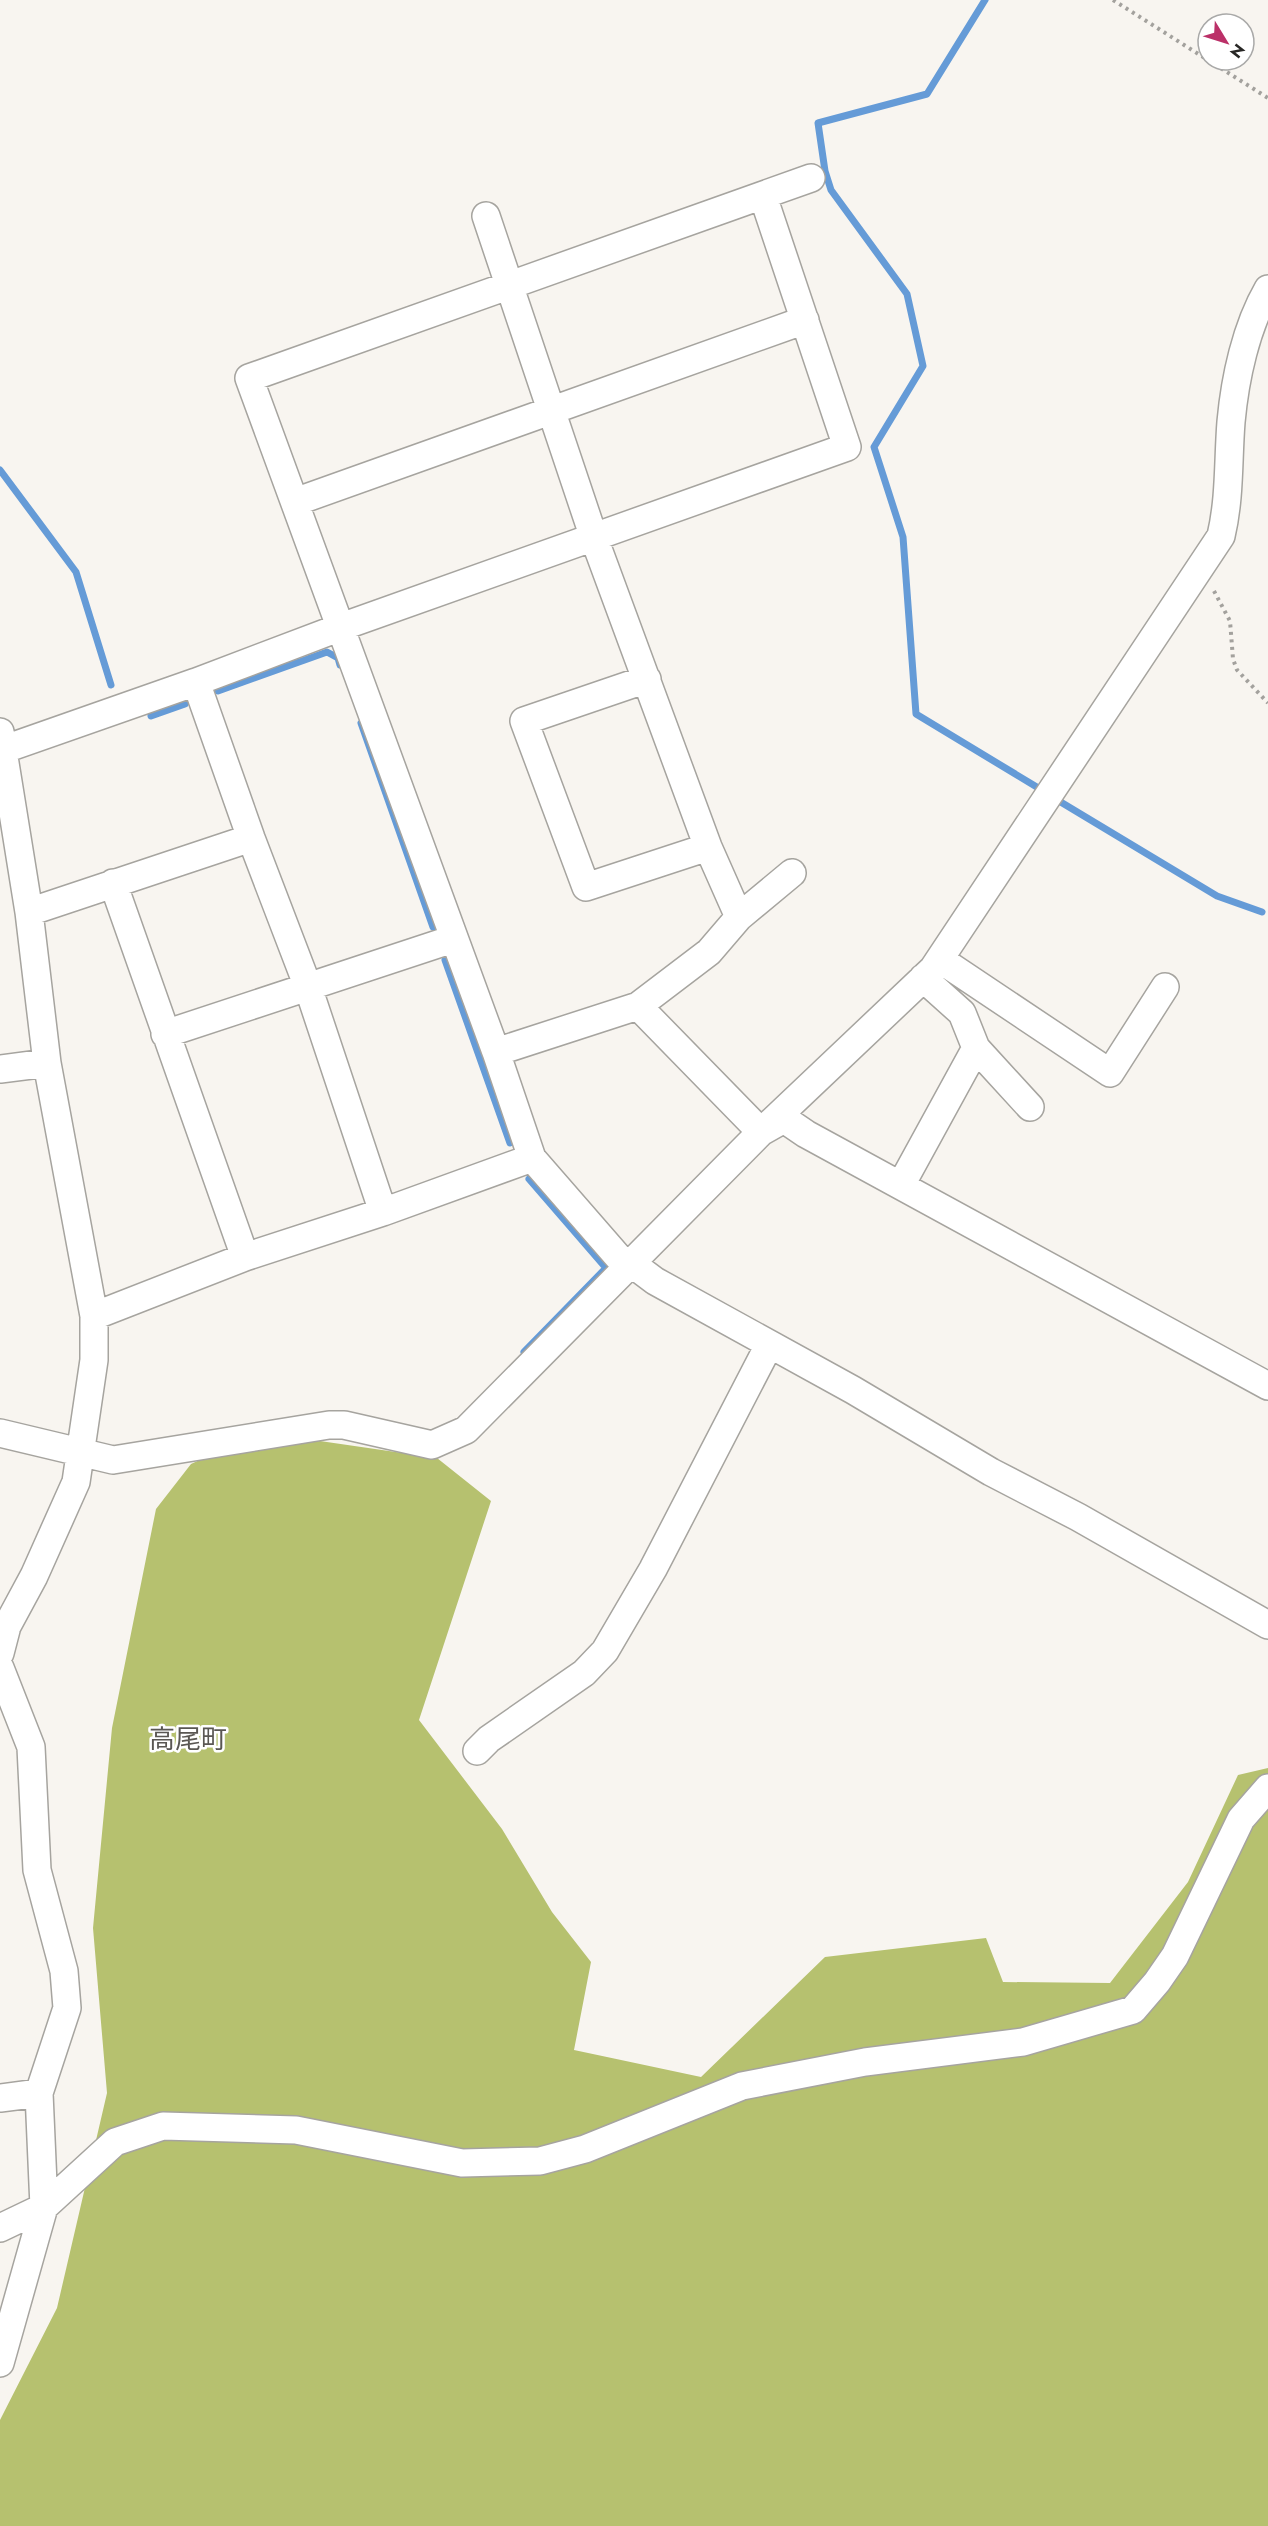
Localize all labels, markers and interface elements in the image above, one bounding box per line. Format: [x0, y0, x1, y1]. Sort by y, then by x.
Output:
north arrow [1196, 12, 1256, 72]
text: N [1224, 39, 1250, 63]
district label: 高尾町 [149, 1720, 227, 1758]

